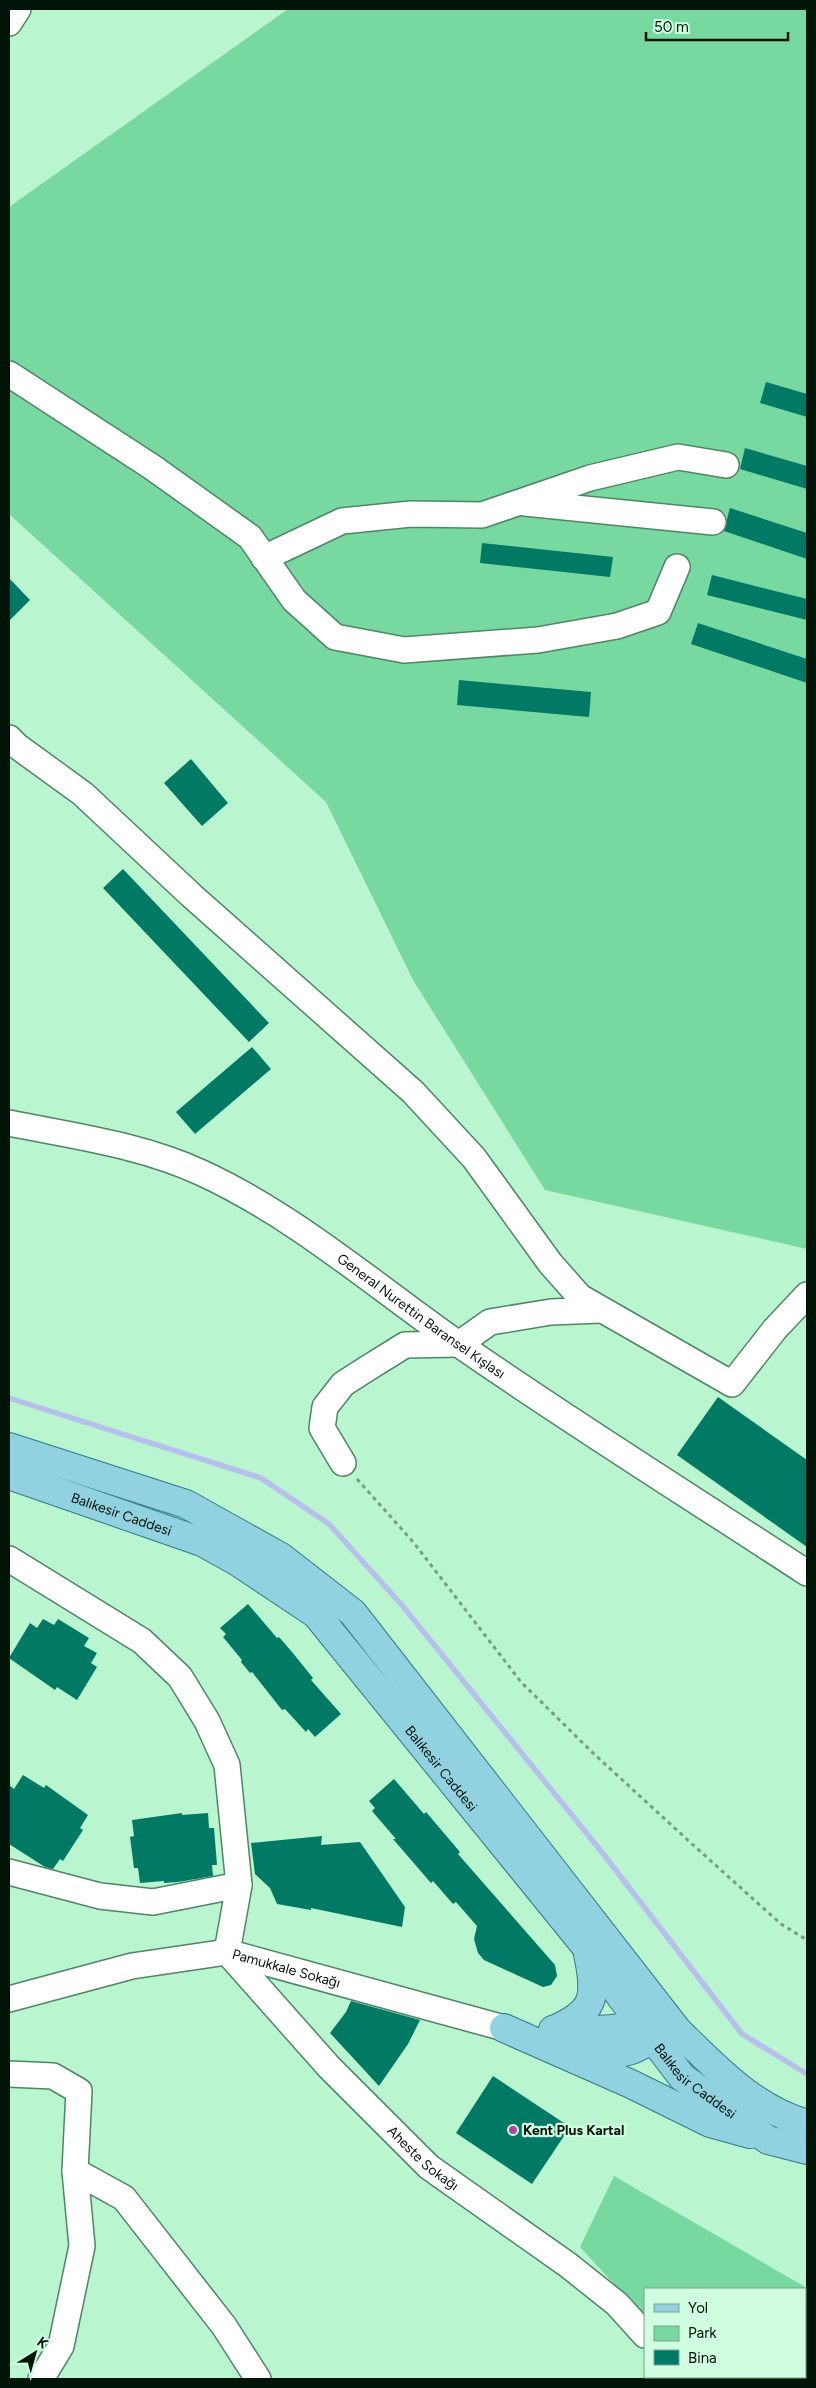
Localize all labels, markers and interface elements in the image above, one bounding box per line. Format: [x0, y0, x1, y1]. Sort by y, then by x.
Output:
scale bar [646, 10, 788, 42]
text: 50 m [654, 18, 689, 36]
street label: General Nurettin Baransel Kışlası [334, 1250, 508, 1382]
street label: Balıkesir Caddesi [69, 1489, 174, 1540]
street label: Balıkesir Caddesi [401, 1722, 481, 1815]
street label: Pamukkale Sokağı [230, 1946, 342, 1992]
street label: Balıkesir Caddesi [650, 2040, 739, 2123]
street label: Aheste Sokağı [384, 2122, 462, 2194]
place label: Kent Plus Kartal [523, 2122, 624, 2139]
marker: Kent Plus Kartal [507, 2124, 519, 2136]
legend [644, 2288, 806, 2378]
text: Yol [688, 2299, 708, 2317]
text: Park [688, 2324, 717, 2342]
north arrow [10, 2328, 60, 2378]
text: K [34, 2333, 52, 2353]
text: Bina [688, 2349, 717, 2367]

